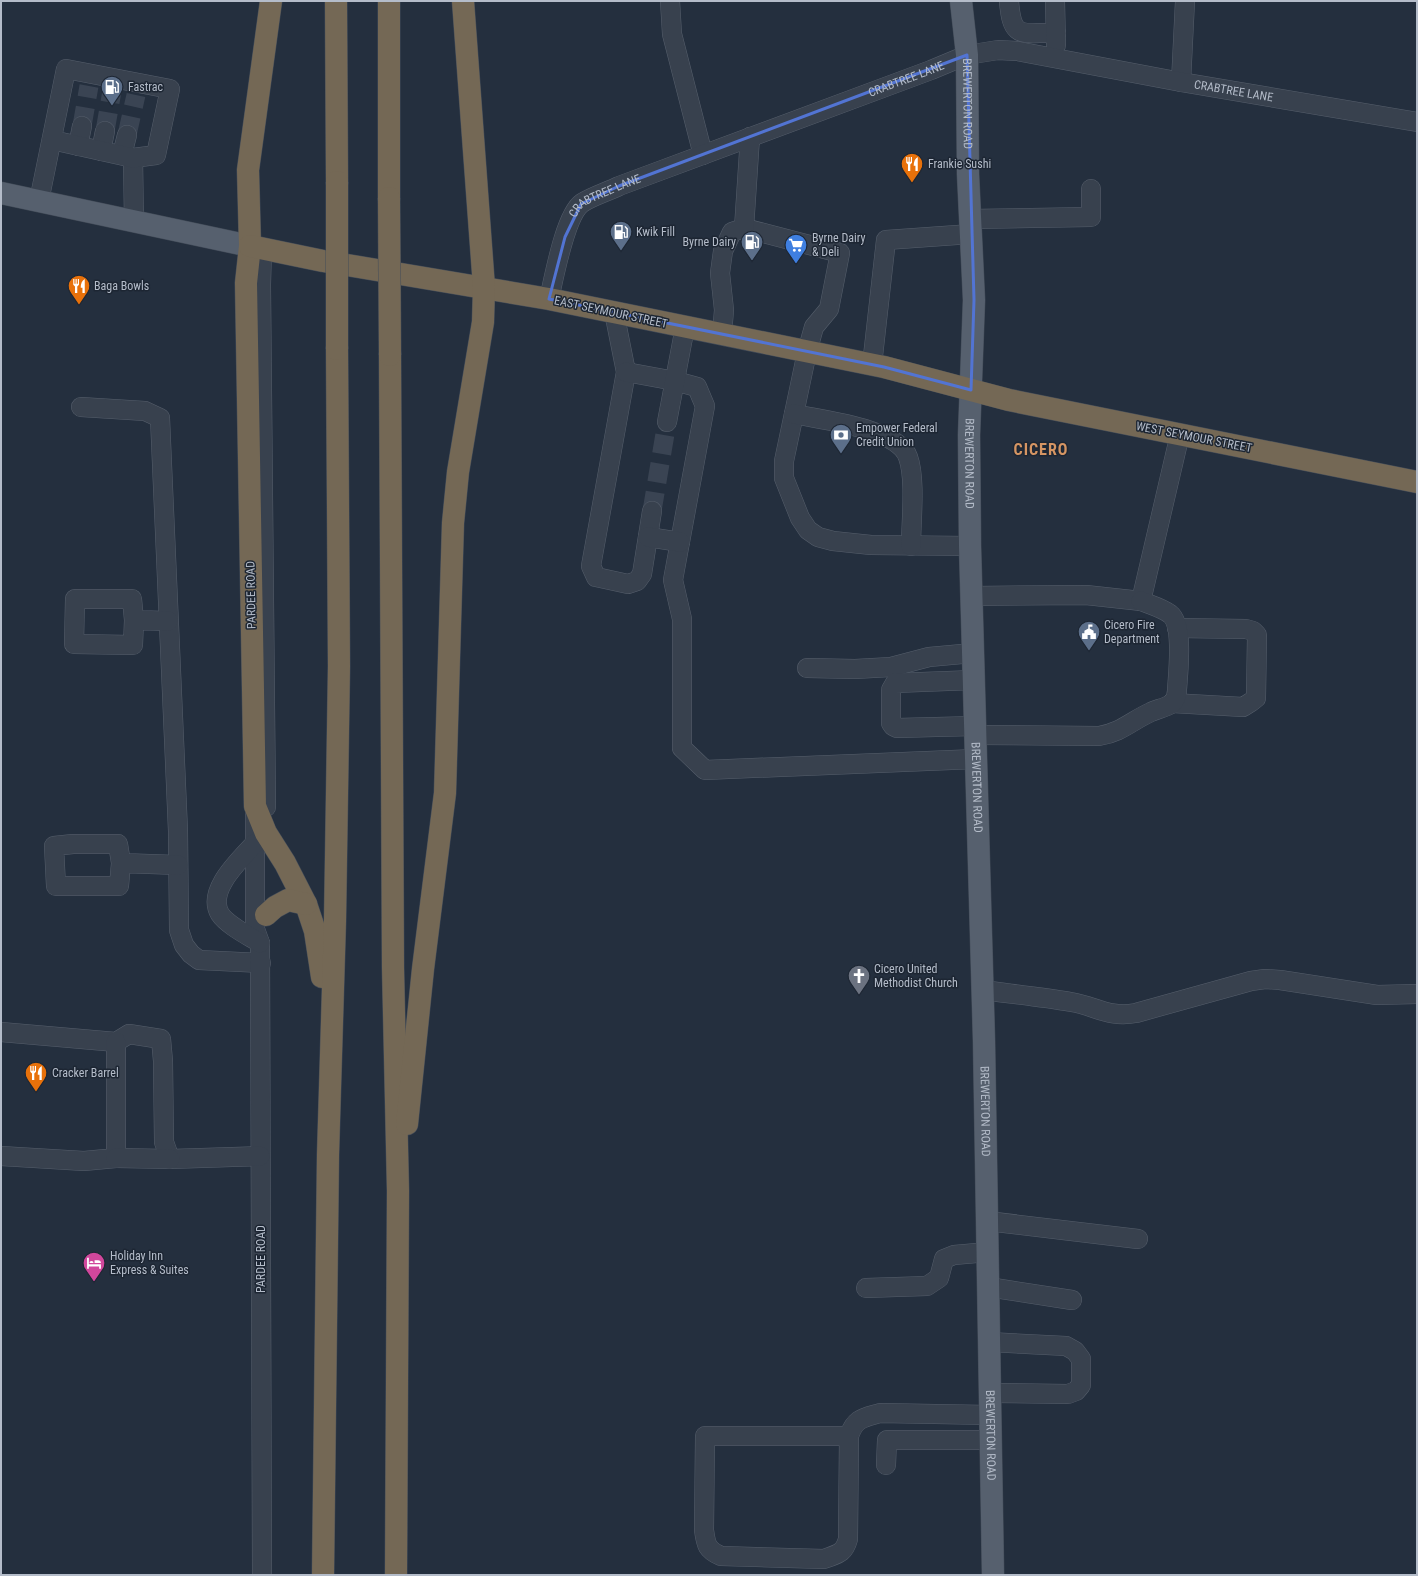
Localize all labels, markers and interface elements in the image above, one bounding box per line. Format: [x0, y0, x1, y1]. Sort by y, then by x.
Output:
street label: CRABTREE LANE [866, 58, 946, 100]
street label: BREWERTON ROAD [960, 58, 975, 149]
fuel station icon: Fastrac [99, 74, 125, 107]
street label: CRABTREE LANE [1193, 77, 1274, 104]
place label: Fastrac [128, 80, 164, 94]
restaurant icon: Frankie Sushi [899, 151, 925, 184]
place label: Frankie Sushi [928, 157, 991, 171]
street label: CRABTREE LANE [566, 172, 643, 220]
fuel station icon: Kwik Fill [608, 219, 634, 252]
place label: Kwik Fill [636, 225, 675, 239]
fuel station icon: Byrne Dairy [739, 229, 765, 262]
place label: Byrne Dairy & Deli [812, 231, 866, 259]
supermarket icon: Byrne Dairy & Deli [783, 232, 809, 265]
place label: Byrne Dairy [682, 235, 736, 249]
restaurant icon: Baga Bowls [66, 273, 92, 306]
place label: Baga Bowls [94, 279, 149, 293]
street label: EAST SEYMOUR STREET [553, 293, 669, 331]
street label: BREWERTON ROAD [962, 418, 977, 509]
street label: WEST SEYMOUR STREET [1135, 419, 1253, 455]
place label: Empower Federal Credit Union [856, 421, 938, 449]
bank icon: Empower Federal Credit Union [828, 422, 854, 455]
district label: CICERO [1014, 440, 1068, 459]
street label: PARDEE ROAD [243, 561, 259, 629]
place label: Cicero Fire Department [1104, 618, 1160, 646]
public building icon: Cicero Fire Department [1076, 619, 1102, 652]
street label: BREWERTON ROAD [969, 742, 985, 833]
place label: Cicero United Methodist Church [874, 962, 958, 990]
church icon: Cicero United Methodist Church [846, 963, 872, 996]
restaurant icon: Cracker Barrel [23, 1060, 49, 1093]
place label: Cracker Barrel [52, 1066, 119, 1080]
street label: BREWERTON ROAD [977, 1066, 993, 1157]
street label: PARDEE ROAD [254, 1225, 268, 1293]
place label: Holiday Inn Express & Suites [110, 1249, 189, 1277]
hotel icon: Holiday Inn Express & Suites [81, 1250, 107, 1283]
street label: BREWERTON ROAD [983, 1390, 998, 1481]

